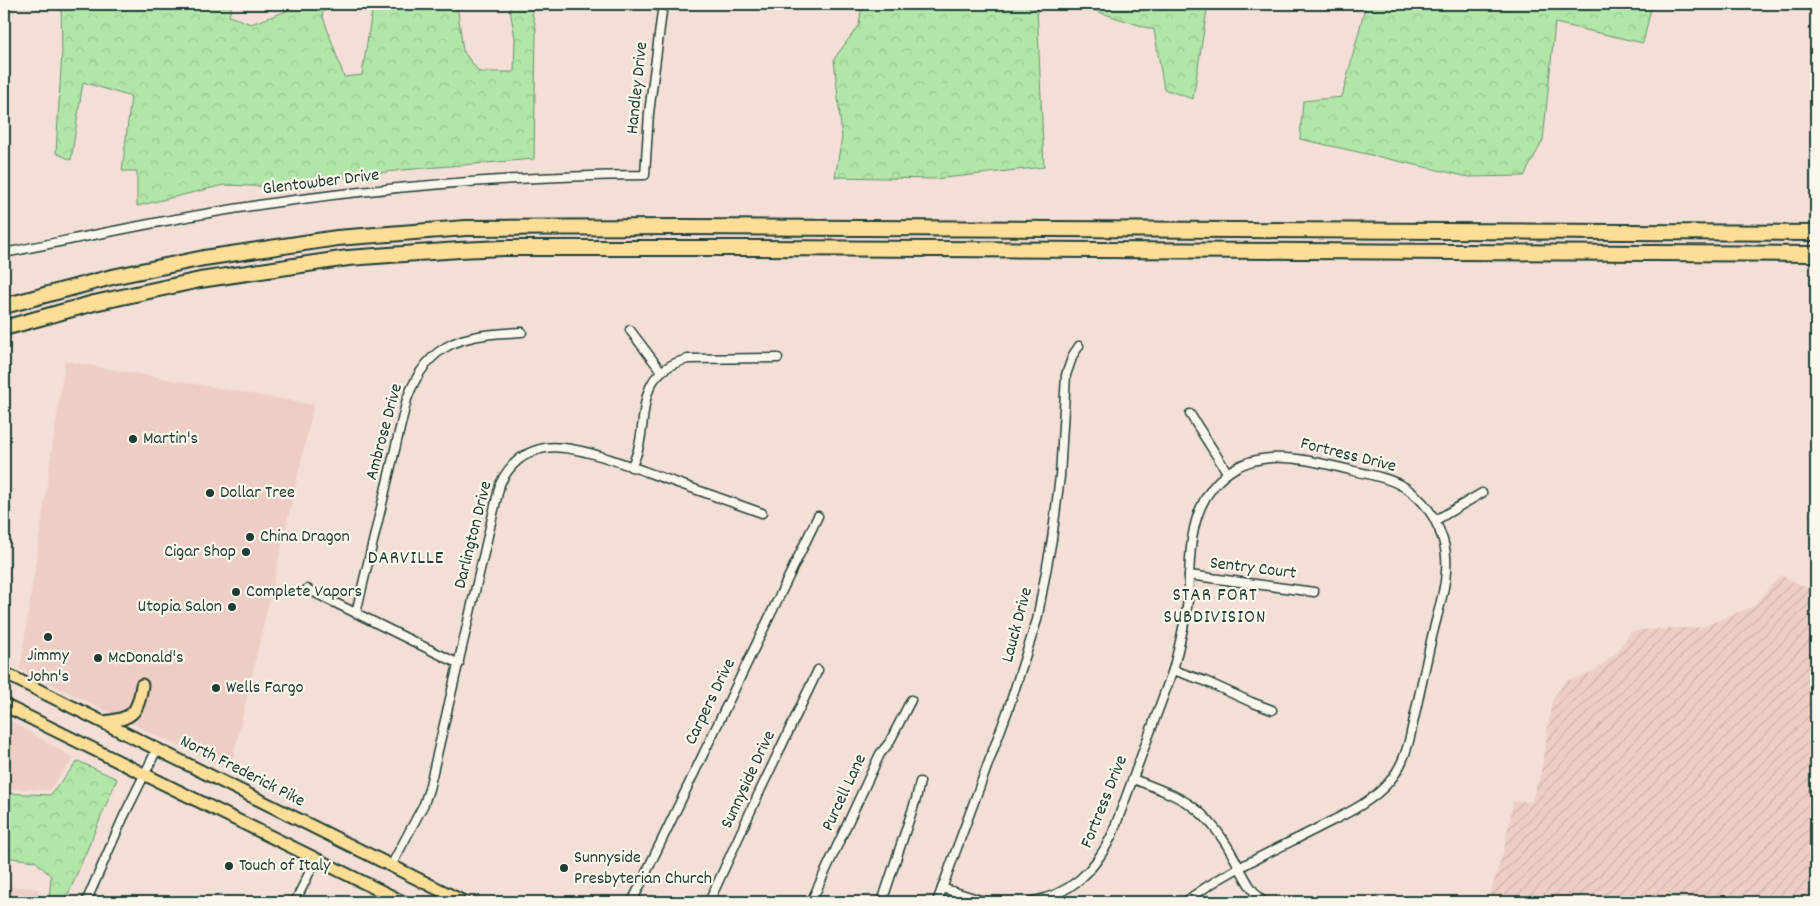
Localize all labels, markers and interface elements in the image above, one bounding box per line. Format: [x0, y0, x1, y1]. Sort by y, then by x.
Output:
street label: Handley Drive [621, 41, 655, 135]
street label: Glentowber Drive [261, 163, 381, 203]
street label: Ambrose Drive [360, 381, 410, 483]
place label: Martin's [143, 427, 198, 452]
street label: Fortress Drive [1297, 432, 1399, 480]
marker: Martin's [127, 433, 139, 445]
street label: Darlington Drive [449, 479, 499, 591]
place label: Dollar Tree [220, 481, 295, 506]
marker: Dollar Tree [204, 487, 216, 499]
place label: China Dragon [260, 525, 350, 550]
marker: China Dragon [244, 531, 256, 543]
place label: Cigar Shop [164, 540, 236, 565]
marker: Cigar Shop [240, 546, 252, 558]
district label: DARVILLE [368, 546, 444, 573]
street label: Sentry Court [1208, 551, 1298, 587]
place label: Complete Vapors [246, 580, 362, 605]
district label: STAR FORT SUBDIVISION [1164, 583, 1266, 632]
street label: Lauck Drive [996, 585, 1040, 665]
marker: Complete Vapors [230, 586, 242, 598]
place label: Utopia Salon [138, 595, 222, 620]
marker: Utopia Salon [226, 601, 238, 613]
marker: Jimmy John's [42, 631, 54, 643]
place label: Jimmy John's [27, 644, 70, 690]
place label: McDonald's [108, 646, 184, 671]
marker: McDonald's [92, 652, 104, 664]
street label: Carpers Drive [679, 655, 743, 749]
place label: Wells Fargo [226, 676, 304, 701]
marker: Wells Fargo [210, 682, 222, 694]
street label: Sunnyside Drive [715, 727, 783, 833]
street label: North Frederick Pike [175, 730, 309, 814]
street label: Purcell Lane [816, 750, 874, 836]
street label: Fortress Drive [1075, 752, 1135, 852]
place label: Sunnyside Presbyterian Church [574, 846, 712, 892]
place label: Touch of Italy [239, 854, 331, 879]
marker: Touch of Italy [223, 860, 235, 872]
marker: Sunnyside Presbyterian Church [558, 862, 570, 874]

